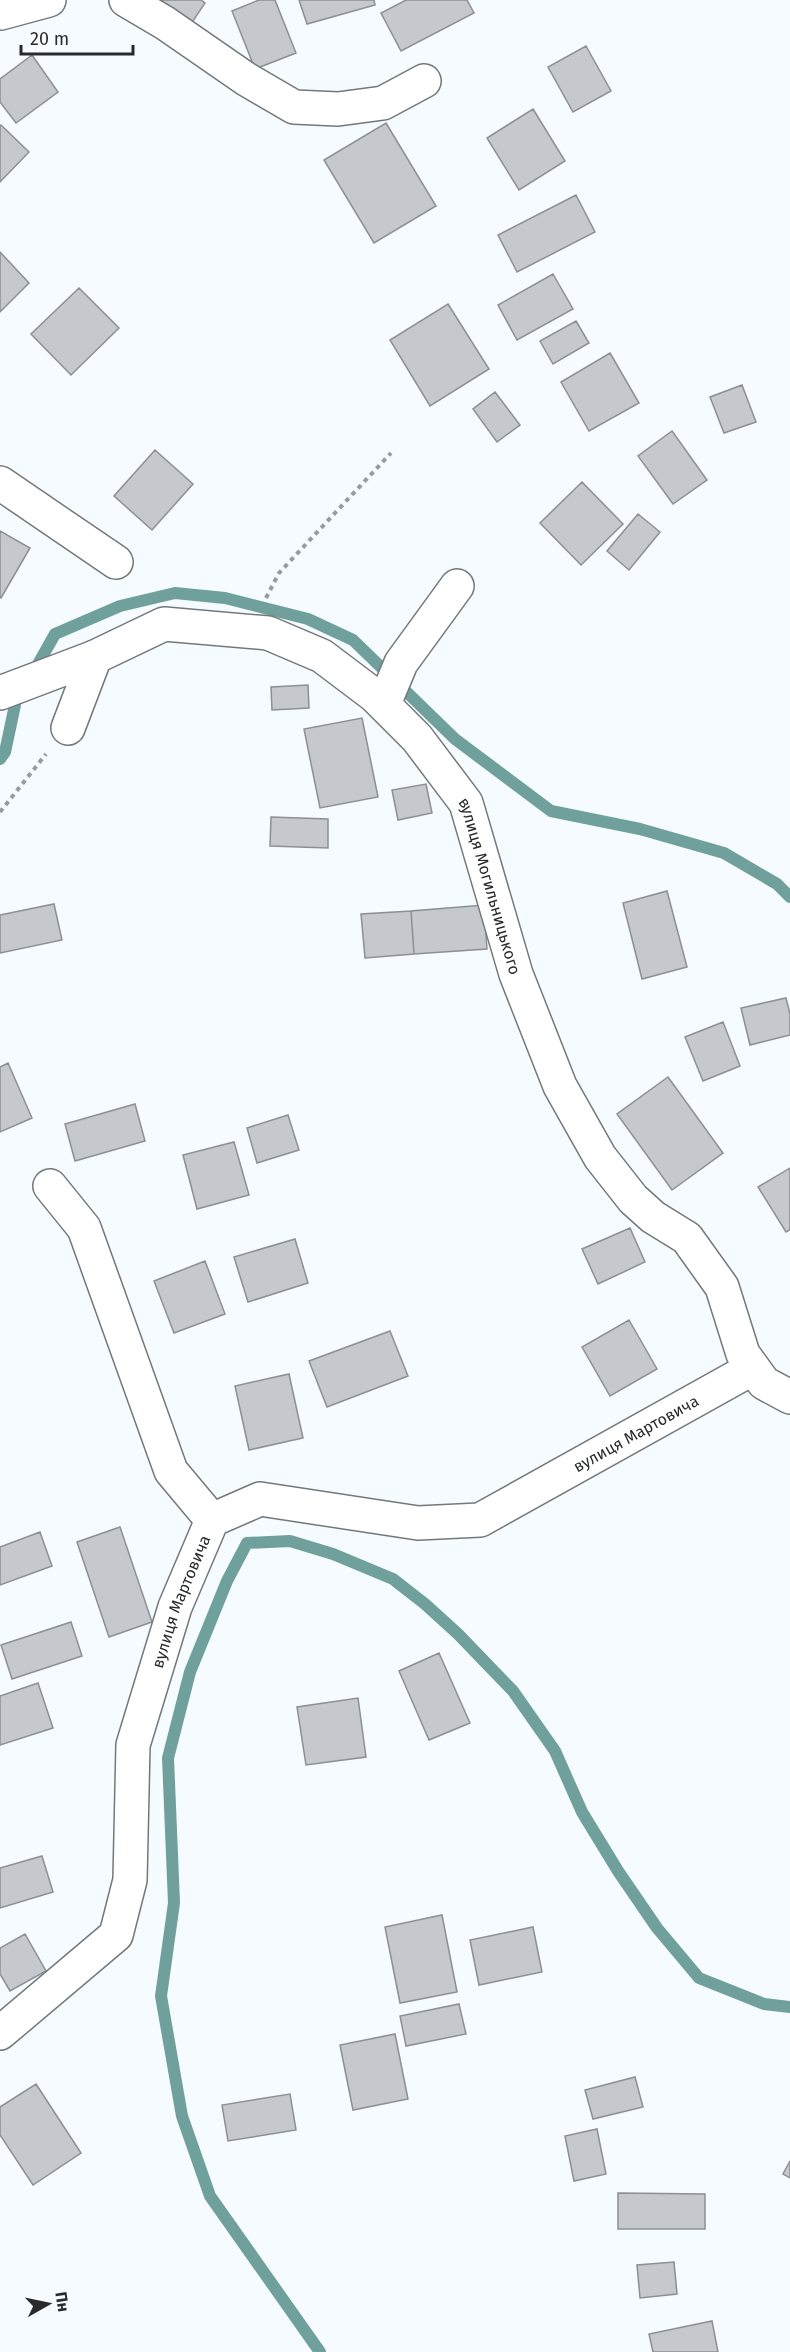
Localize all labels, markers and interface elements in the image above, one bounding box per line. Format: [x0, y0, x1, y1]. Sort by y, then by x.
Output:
scale bar [21, 18, 134, 56]
text: 20 m [30, 28, 69, 50]
street label: вулиця Могильницького [455, 793, 525, 977]
street label: вулиця Мартовича [570, 1391, 702, 1476]
street label: вулиця Мартовича [148, 1532, 214, 1670]
north arrow [18, 2274, 78, 2334]
text: Пн [51, 2290, 73, 2313]

